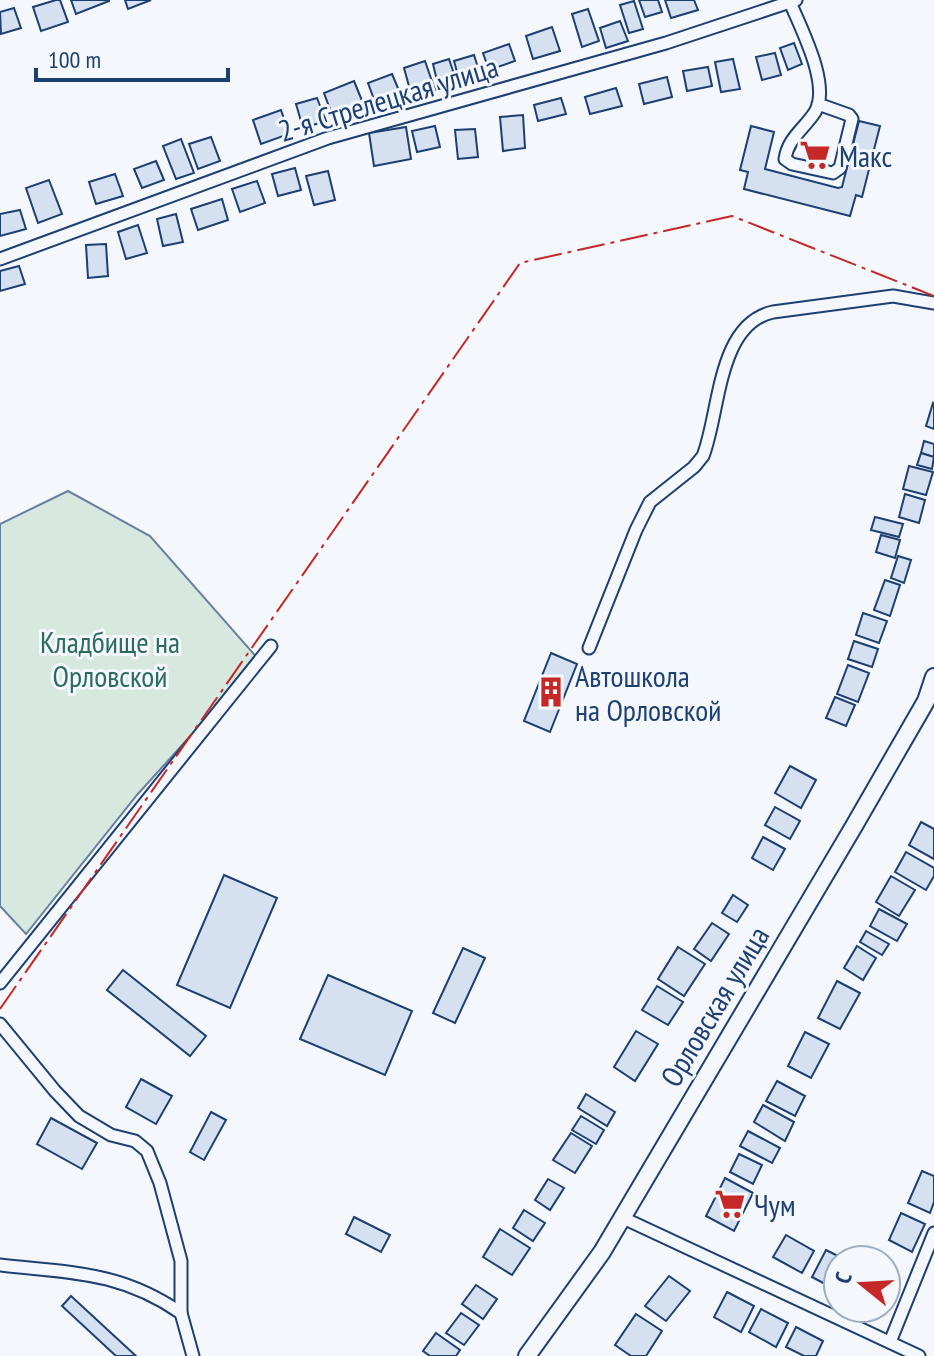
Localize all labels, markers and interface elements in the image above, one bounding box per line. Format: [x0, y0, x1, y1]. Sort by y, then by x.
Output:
scale bar [36, 32, 228, 82]
text: 100 m [48, 44, 101, 75]
street label: 2-я Стрелецкая улица [273, 46, 503, 150]
place label: Макс [839, 136, 892, 175]
supermarket icon: Макс [798, 138, 832, 172]
park label: Кладбище на Орловской [40, 622, 180, 695]
place label: Автошкола на Орловской [575, 656, 721, 729]
building icon: Автошкола на Орловской [534, 675, 568, 709]
street label: Орловская улица [651, 919, 777, 1093]
place label: Чум [754, 1185, 796, 1224]
supermarket icon: Чум [713, 1187, 747, 1221]
north arrow [822, 1244, 902, 1324]
text: С [828, 1269, 858, 1287]

